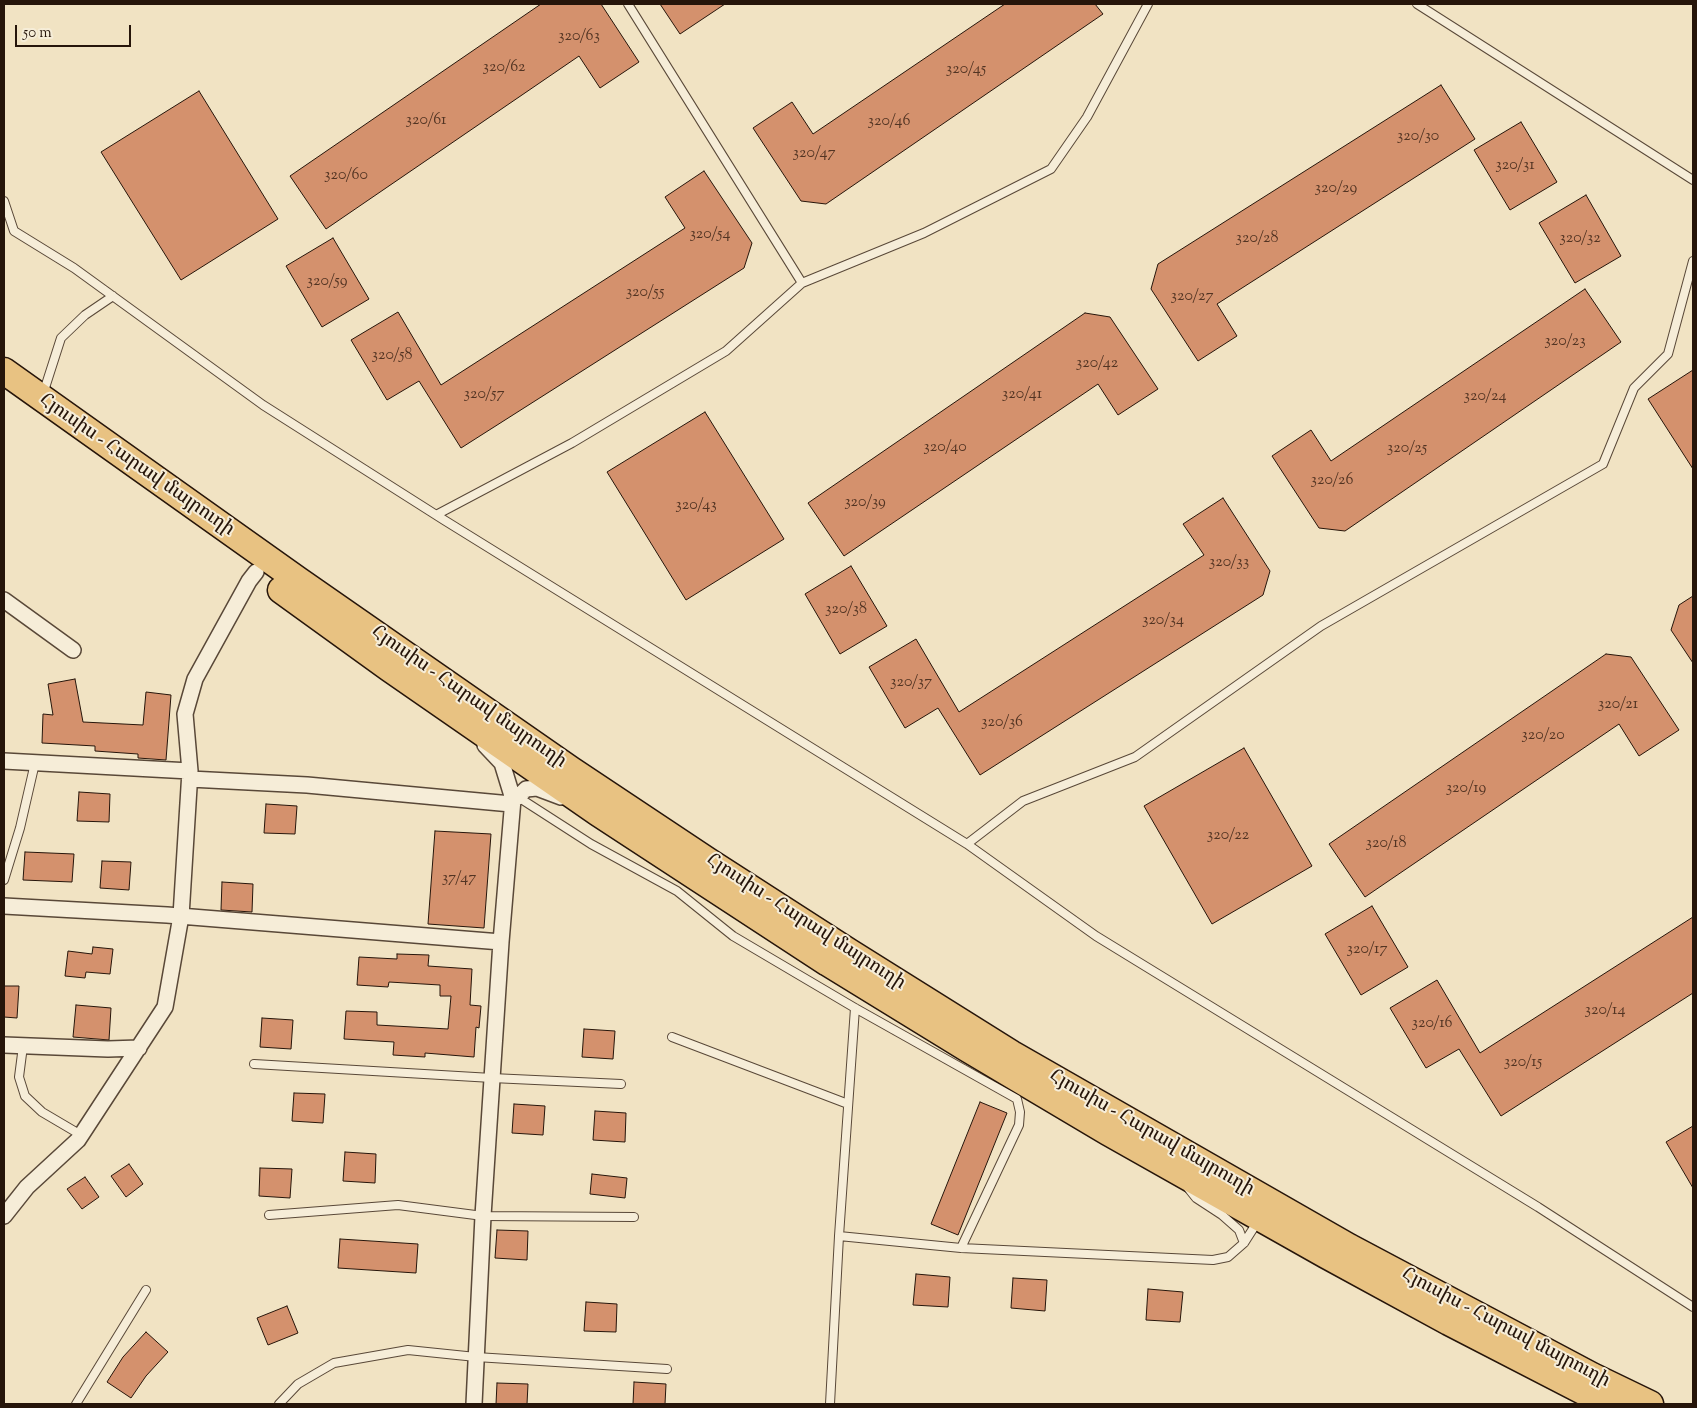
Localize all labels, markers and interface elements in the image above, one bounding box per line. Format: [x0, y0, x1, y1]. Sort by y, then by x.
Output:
scale bar [18, 15, 134, 47]
text: 50 m [23, 23, 52, 44]
house number: 320/63 [558, 27, 600, 47]
house number: 320/62 [483, 58, 525, 78]
house number: 320/45 [946, 60, 986, 80]
house number: 320/61 [406, 111, 446, 131]
house number: 320/46 [868, 112, 910, 132]
house number: 320/30 [1397, 127, 1439, 147]
house number: 320/47 [793, 144, 835, 164]
house number: 320/31 [1495, 156, 1535, 176]
house number: 320/60 [324, 166, 368, 186]
house number: 320/29 [1315, 179, 1357, 199]
house number: 320/54 [689, 225, 731, 245]
house number: 320/28 [1236, 229, 1278, 249]
house number: 320/32 [1559, 229, 1601, 249]
house number: 320/59 [307, 272, 347, 292]
house number: 320/55 [626, 283, 664, 303]
house number: 320/27 [1171, 287, 1213, 307]
house number: 320/23 [1544, 332, 1586, 352]
house number: 320/58 [371, 346, 413, 366]
house number: 320/42 [1076, 354, 1118, 374]
house number: 320/57 [463, 385, 505, 405]
house number: 320/41 [1002, 385, 1042, 405]
house number: 320/24 [1463, 387, 1507, 407]
street label: Հյուսիս - Հարավ մայրուղի [34, 390, 238, 542]
house number: 320/40 [923, 438, 967, 458]
house number: 320/25 [1387, 439, 1427, 459]
house number: 320/26 [1311, 471, 1353, 491]
house number: 320/39 [844, 493, 886, 513]
house number: 320/43 [675, 496, 717, 516]
house number: 320/33 [1209, 553, 1249, 573]
house number: 320/38 [825, 600, 867, 620]
house number: 320/34 [1142, 611, 1184, 631]
street label: Հյուսիս - Հարավ մայրուղի [366, 622, 570, 774]
house number: 320/37 [890, 673, 932, 693]
house number: 320/21 [1598, 695, 1638, 715]
house number: 320/36 [981, 713, 1023, 733]
house number: 320/20 [1521, 726, 1565, 746]
house number: 320/19 [1446, 779, 1486, 799]
house number: 320/22 [1207, 826, 1249, 846]
house number: 320/18 [1365, 834, 1407, 854]
street label: Հյուսիս - Հարավ մայրուղի [701, 850, 909, 996]
house number: 37/47 [442, 869, 476, 889]
house number: 320/17 [1346, 940, 1388, 960]
house number: 320/14 [1584, 1001, 1626, 1021]
house number: 320/16 [1411, 1014, 1453, 1034]
house number: 320/15 [1504, 1053, 1542, 1073]
street label: Հյուսիս - Հարավ մայրուղի [1044, 1066, 1258, 1202]
street label: Հյուսիս - Հարավ մայրուղի [1397, 1264, 1613, 1394]

